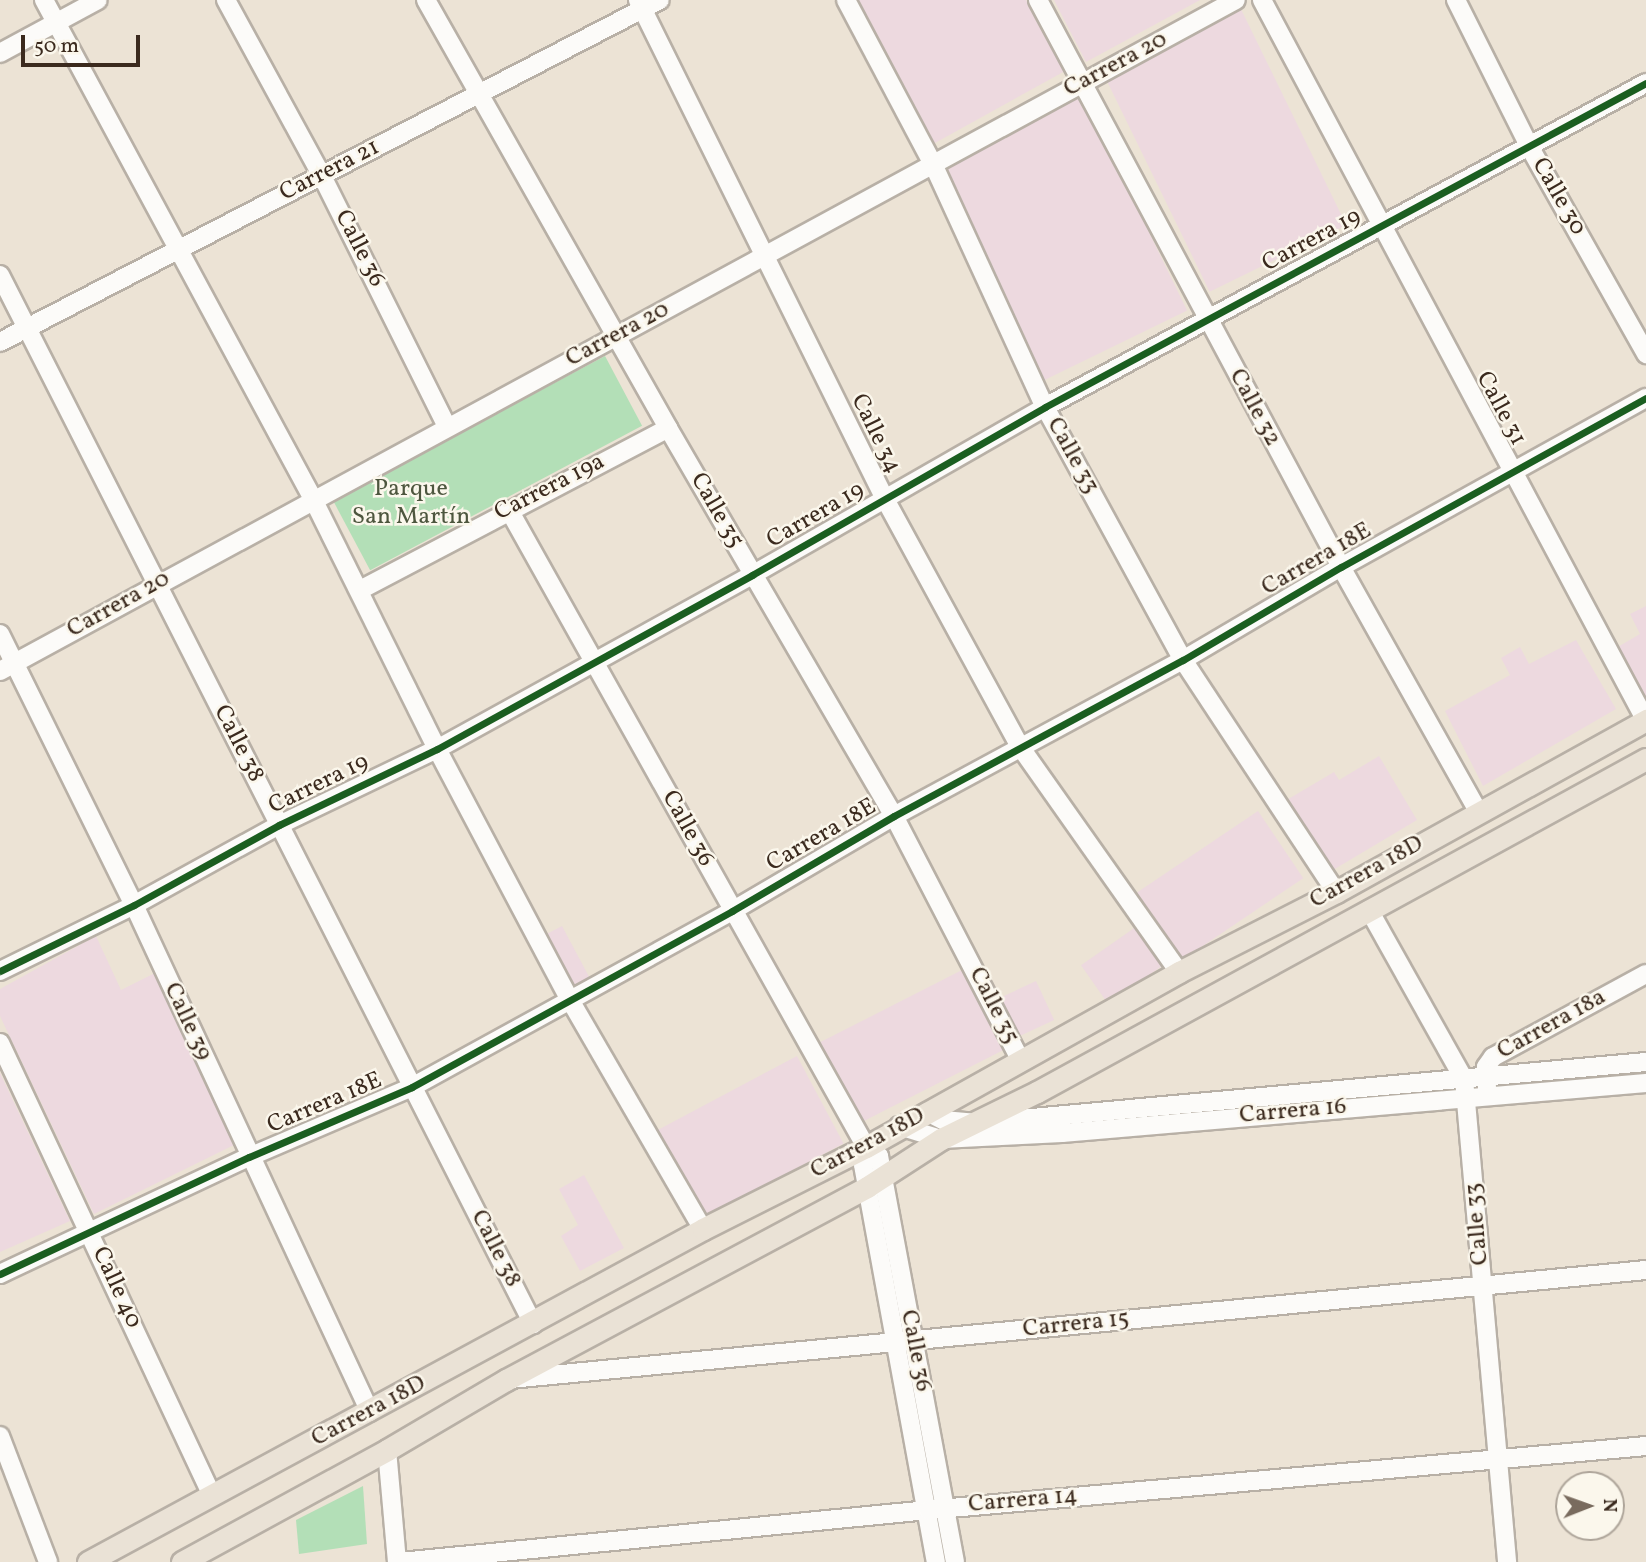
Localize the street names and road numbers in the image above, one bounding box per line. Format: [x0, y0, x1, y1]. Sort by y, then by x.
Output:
street label: Carrera 20 [1059, 26, 1173, 104]
street label: Carrera 21 [275, 134, 385, 208]
street label: Calle 30 [1524, 153, 1592, 241]
street label: Carrera 19 [1258, 203, 1366, 279]
street label: Calle 36 [327, 206, 391, 292]
street label: Carrera 20 [561, 296, 675, 374]
street label: Calle 32 [1222, 364, 1286, 452]
street label: Calle 31 [1469, 367, 1531, 451]
street label: Calle 34 [843, 390, 907, 478]
street label: Calle 33 [1039, 413, 1105, 499]
street label: Carrera 19a [490, 448, 610, 528]
street label: Calle 35 [683, 468, 749, 554]
street label: Carrera 19 [762, 477, 870, 555]
street label: Carrera 18E [1257, 517, 1377, 603]
street label: Carrera 20 [63, 565, 175, 645]
street label: Calle 38 [206, 701, 270, 787]
street label: Carrera 19 [264, 748, 374, 822]
street label: Calle 36 [654, 786, 720, 872]
street label: Carrera 18E [762, 793, 882, 879]
street label: Carrera 18D [1305, 830, 1429, 916]
street label: Calle 35 [962, 963, 1024, 1049]
street label: Calle 39 [157, 979, 217, 1065]
street label: Carrera 18a [1493, 983, 1611, 1067]
street label: Carrera 18E [263, 1067, 387, 1141]
street label: Carrera 16 [1238, 1093, 1348, 1131]
street label: Carrera 18D [806, 1102, 930, 1186]
street label: Calle 33 [1460, 1182, 1496, 1266]
street label: Calle 38 [463, 1206, 527, 1292]
street label: Calle 40 [85, 1243, 147, 1333]
street label: Carrera 15 [1021, 1305, 1131, 1345]
street label: Calle 36 [893, 1308, 937, 1394]
street label: Carrera 18D [307, 1370, 431, 1454]
street label: Carrera 14 [967, 1482, 1079, 1520]

